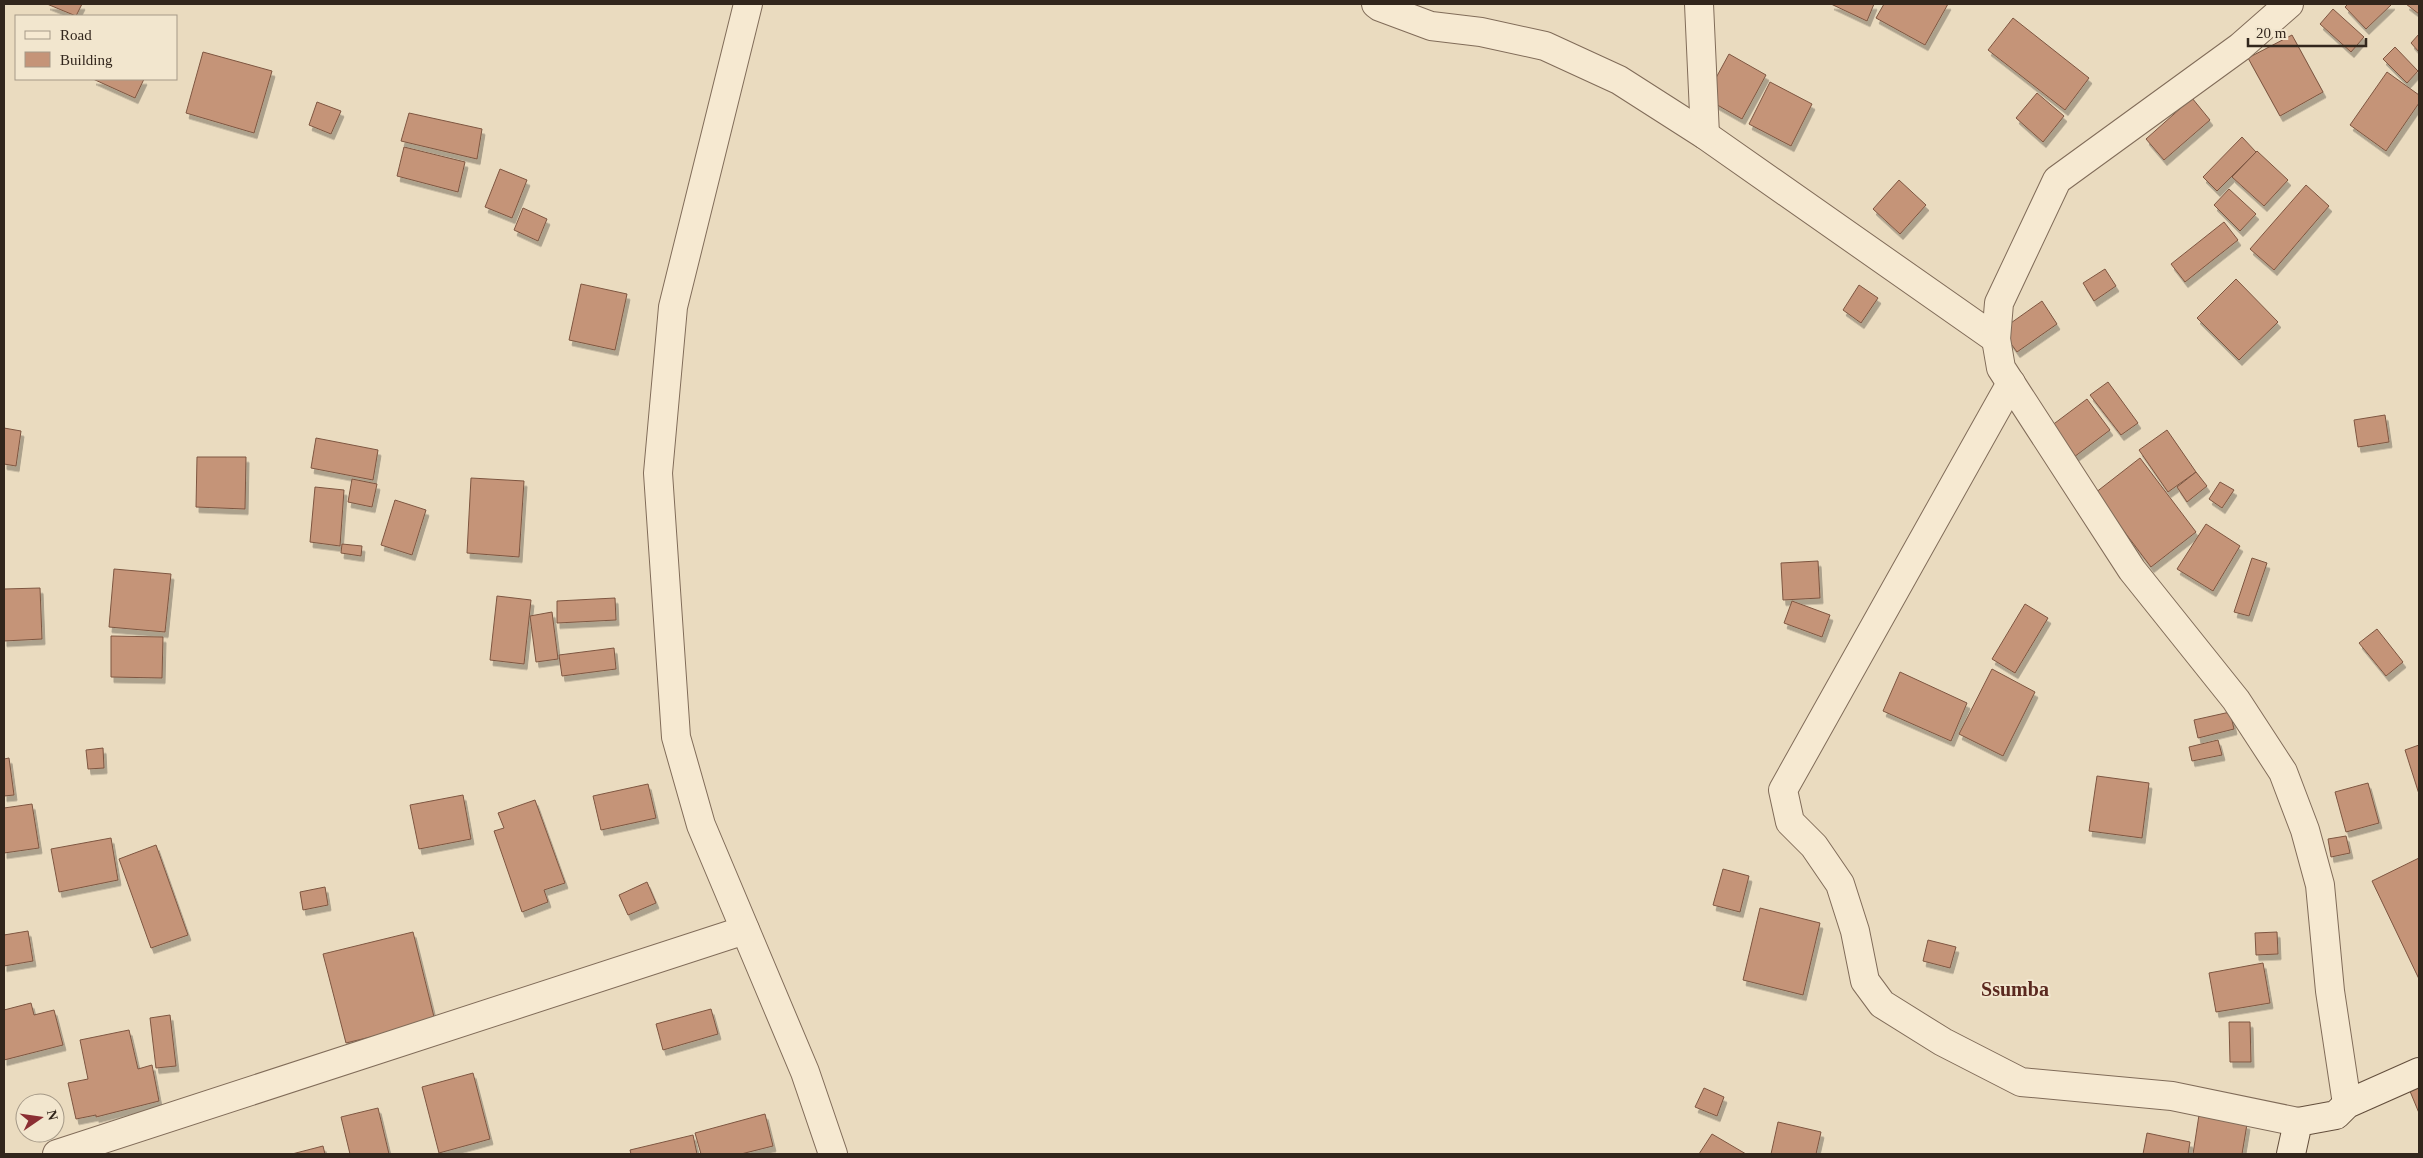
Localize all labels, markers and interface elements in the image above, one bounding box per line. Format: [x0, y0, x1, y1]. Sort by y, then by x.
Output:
legend [15, 15, 178, 80]
scale bar [2248, 15, 2366, 47]
text: 20 m [2256, 25, 2287, 41]
text: Road [60, 27, 92, 43]
text: Building [60, 52, 113, 68]
district label: Ssumba [1981, 978, 2049, 1000]
north arrow [15, 1093, 65, 1143]
text: N [44, 1109, 61, 1122]

